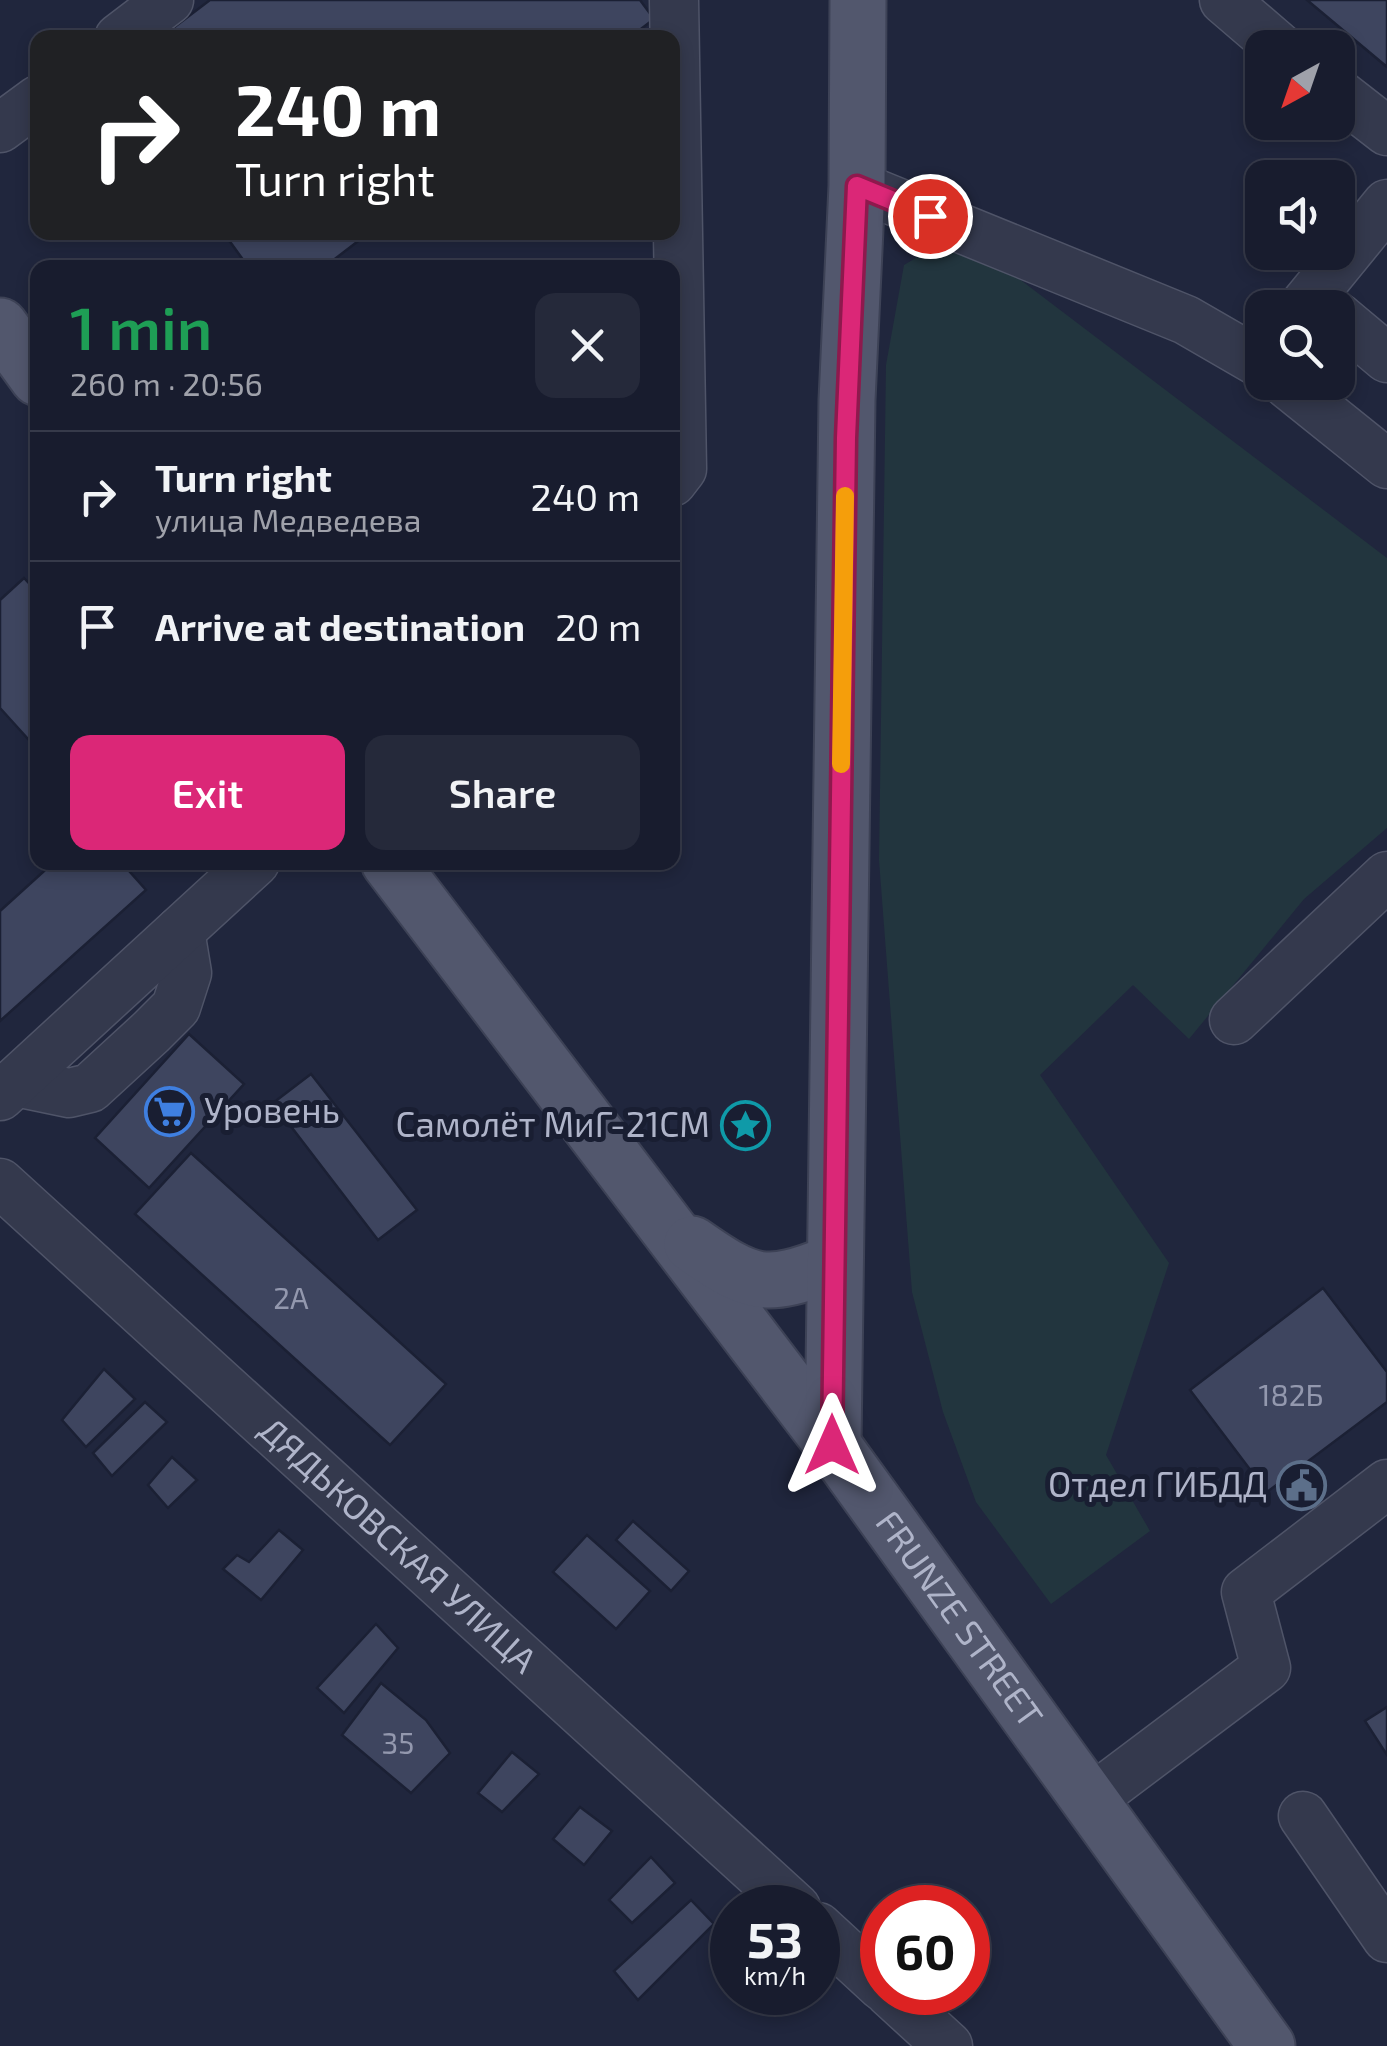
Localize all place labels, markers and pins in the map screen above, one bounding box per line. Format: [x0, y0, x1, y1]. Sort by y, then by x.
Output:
pin [888, 174, 973, 259]
supermarket icon: Уровень [143, 1085, 195, 1137]
place label: Уровень [204, 1088, 340, 1130]
place icon: Самолёт МиГ-21СМ [719, 1099, 771, 1151]
place label: Самолёт МиГ-21СМ [396, 1102, 710, 1144]
public building icon: Отдел ГИБДД [1276, 1459, 1328, 1511]
place label: Отдел ГИБДД [1048, 1462, 1267, 1504]

